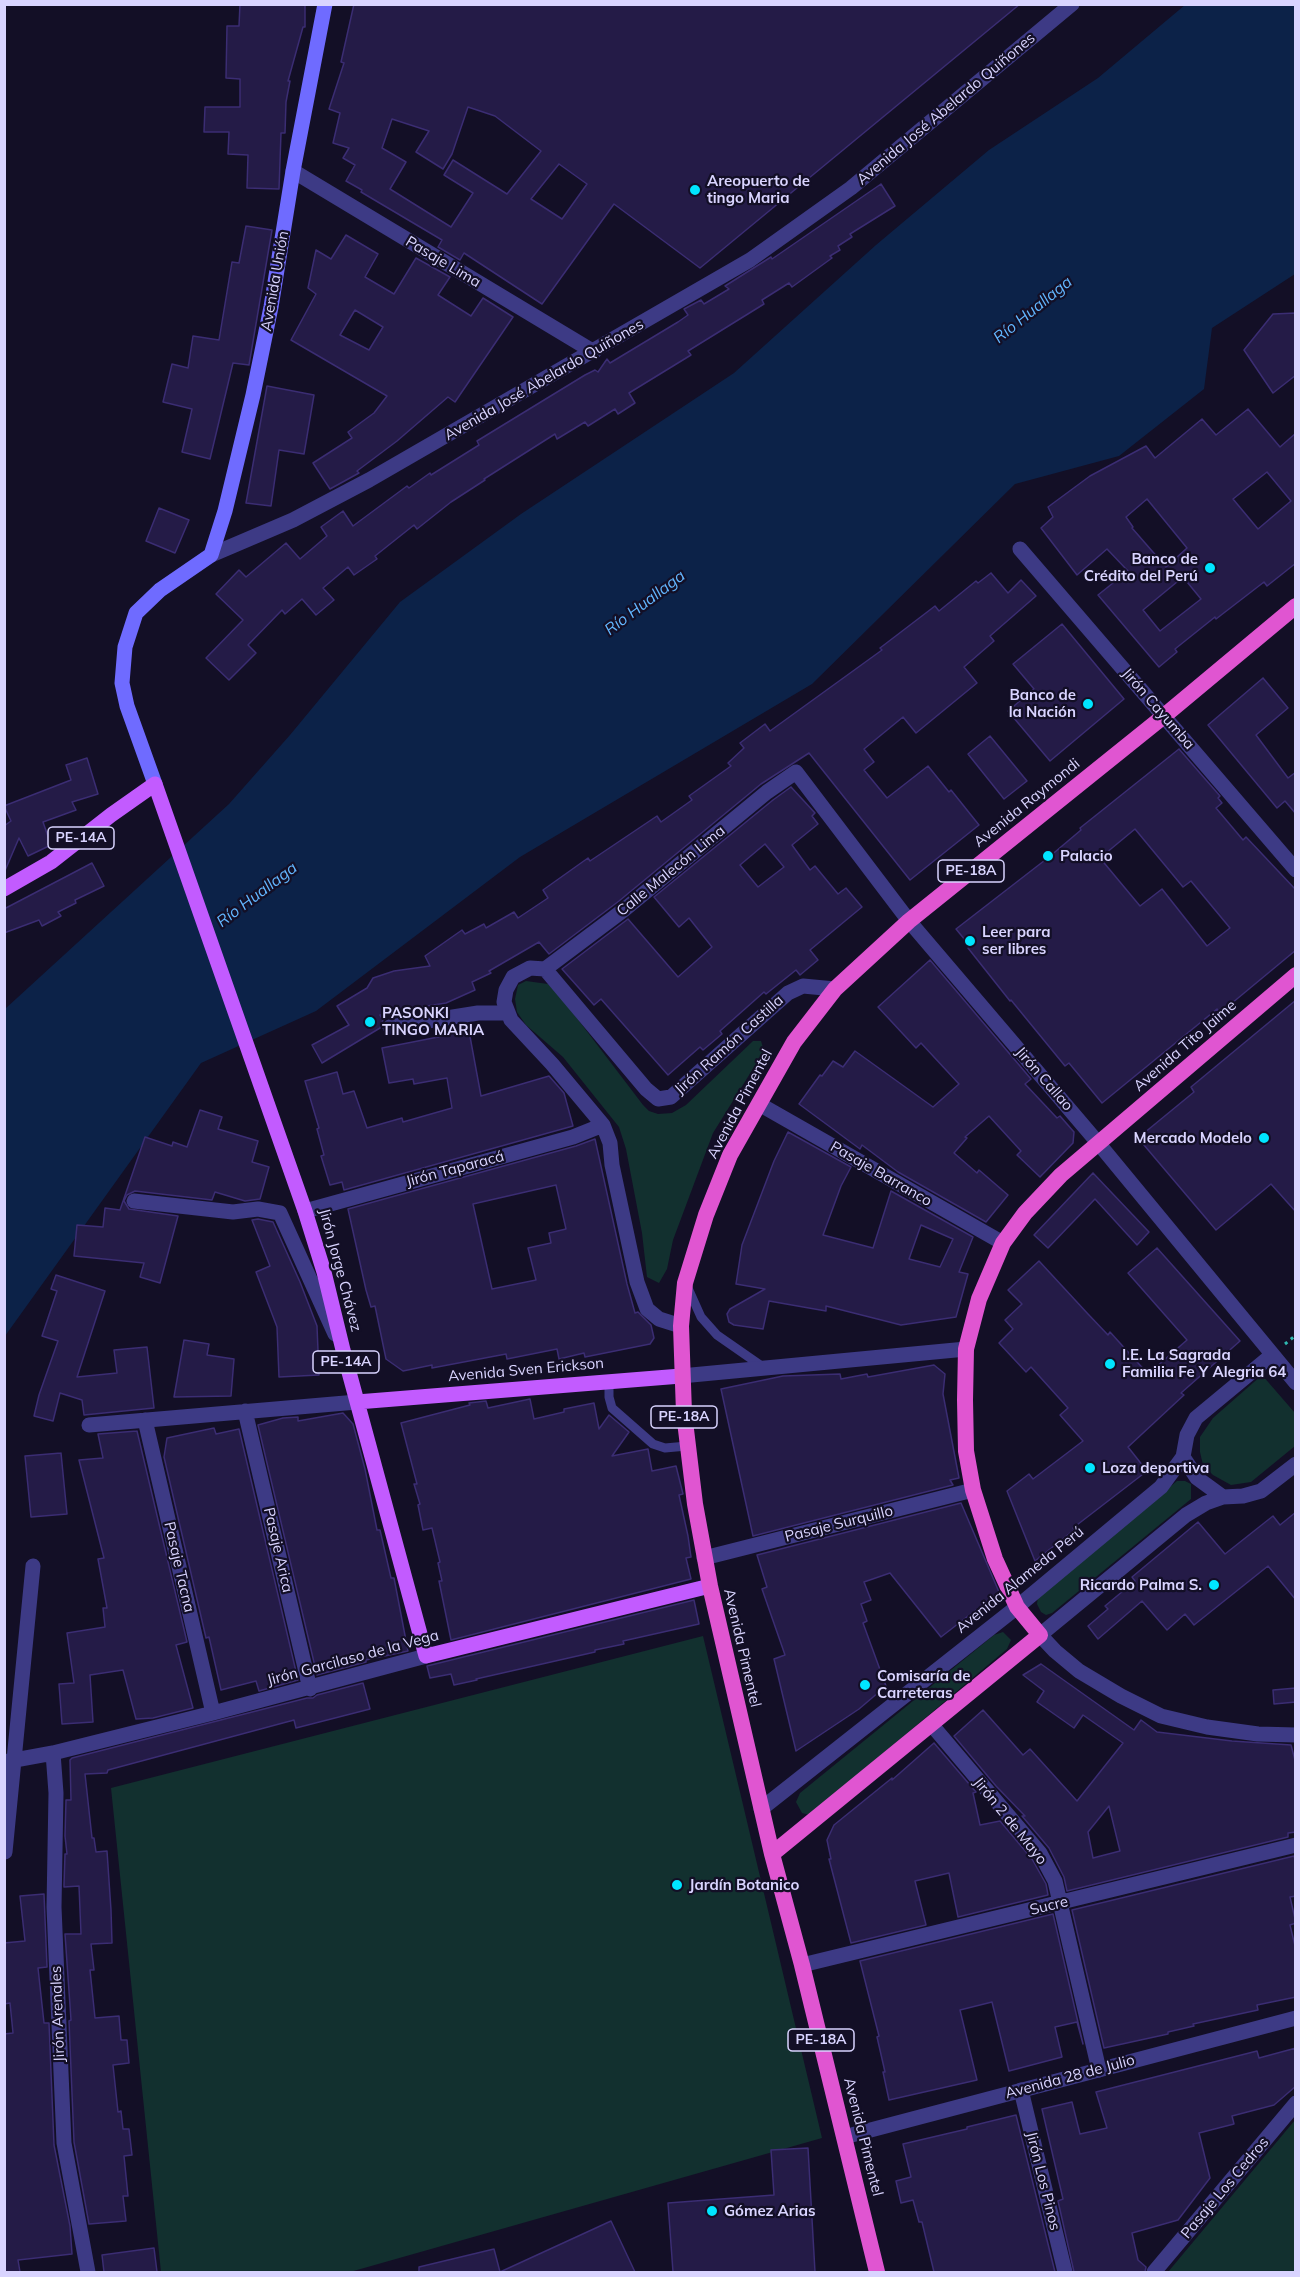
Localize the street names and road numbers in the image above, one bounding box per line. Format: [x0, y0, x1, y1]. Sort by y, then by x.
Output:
street label: Avenida José Abelardo Quiñones [853, 29, 1039, 189]
street label: Avenida Unión [257, 229, 293, 333]
street label: Pasaje Lima [402, 233, 484, 291]
street label: Avenida José Abelardo Quiñones [441, 315, 647, 445]
street label: Jirón Cayumba [1118, 665, 1198, 753]
street label: Avenida Raymondi [970, 755, 1084, 851]
street label: Calle Malecón Lima [613, 822, 729, 920]
road number: PE-14A [48, 827, 114, 849]
road number: PE-18A [938, 860, 1004, 882]
street label: Jirón Ramón Castilla [671, 991, 787, 1099]
street label: Avenida Tito Jaime [1130, 997, 1240, 1095]
street label: Jirón Callao [1011, 1043, 1077, 1115]
street label: Avenida Pimentel [704, 1046, 776, 1162]
street label: Pasaje Barranco [827, 1138, 935, 1210]
street label: Jirón Taparacá [404, 1147, 506, 1191]
street label: Jirón Jorge Chávez [315, 1206, 365, 1334]
road number: PE-14A [313, 1351, 379, 1373]
street label: Avenida Sven Erickson [447, 1354, 605, 1386]
road number: PE-18A [651, 1406, 717, 1428]
street label: Pasaje Surquillo [783, 1502, 895, 1546]
street label: Pasaje Arica [259, 1506, 297, 1594]
street label: Pasaje Tacna [160, 1520, 198, 1614]
street label: Avenida Alameda Perú [952, 1523, 1088, 1637]
street label: Avenida Pimentel [720, 1587, 764, 1709]
street label: Jirón Garcilaso de la Vega [265, 1626, 441, 1690]
street label: Jirón 2 de Mayo [969, 1774, 1051, 1868]
street label: Sucre [1028, 1893, 1070, 1919]
street label: Jirón Arenales [47, 1965, 69, 2063]
road number: PE-18A [788, 2029, 854, 2051]
street label: Avenida 28 de Julio [1003, 2051, 1137, 2103]
street label: Avenida Pimentel [840, 2076, 886, 2198]
street label: Jirón Los Pinos [1022, 2130, 1064, 2232]
street label: Pasaje Los Cedros [1177, 2134, 1273, 2242]

